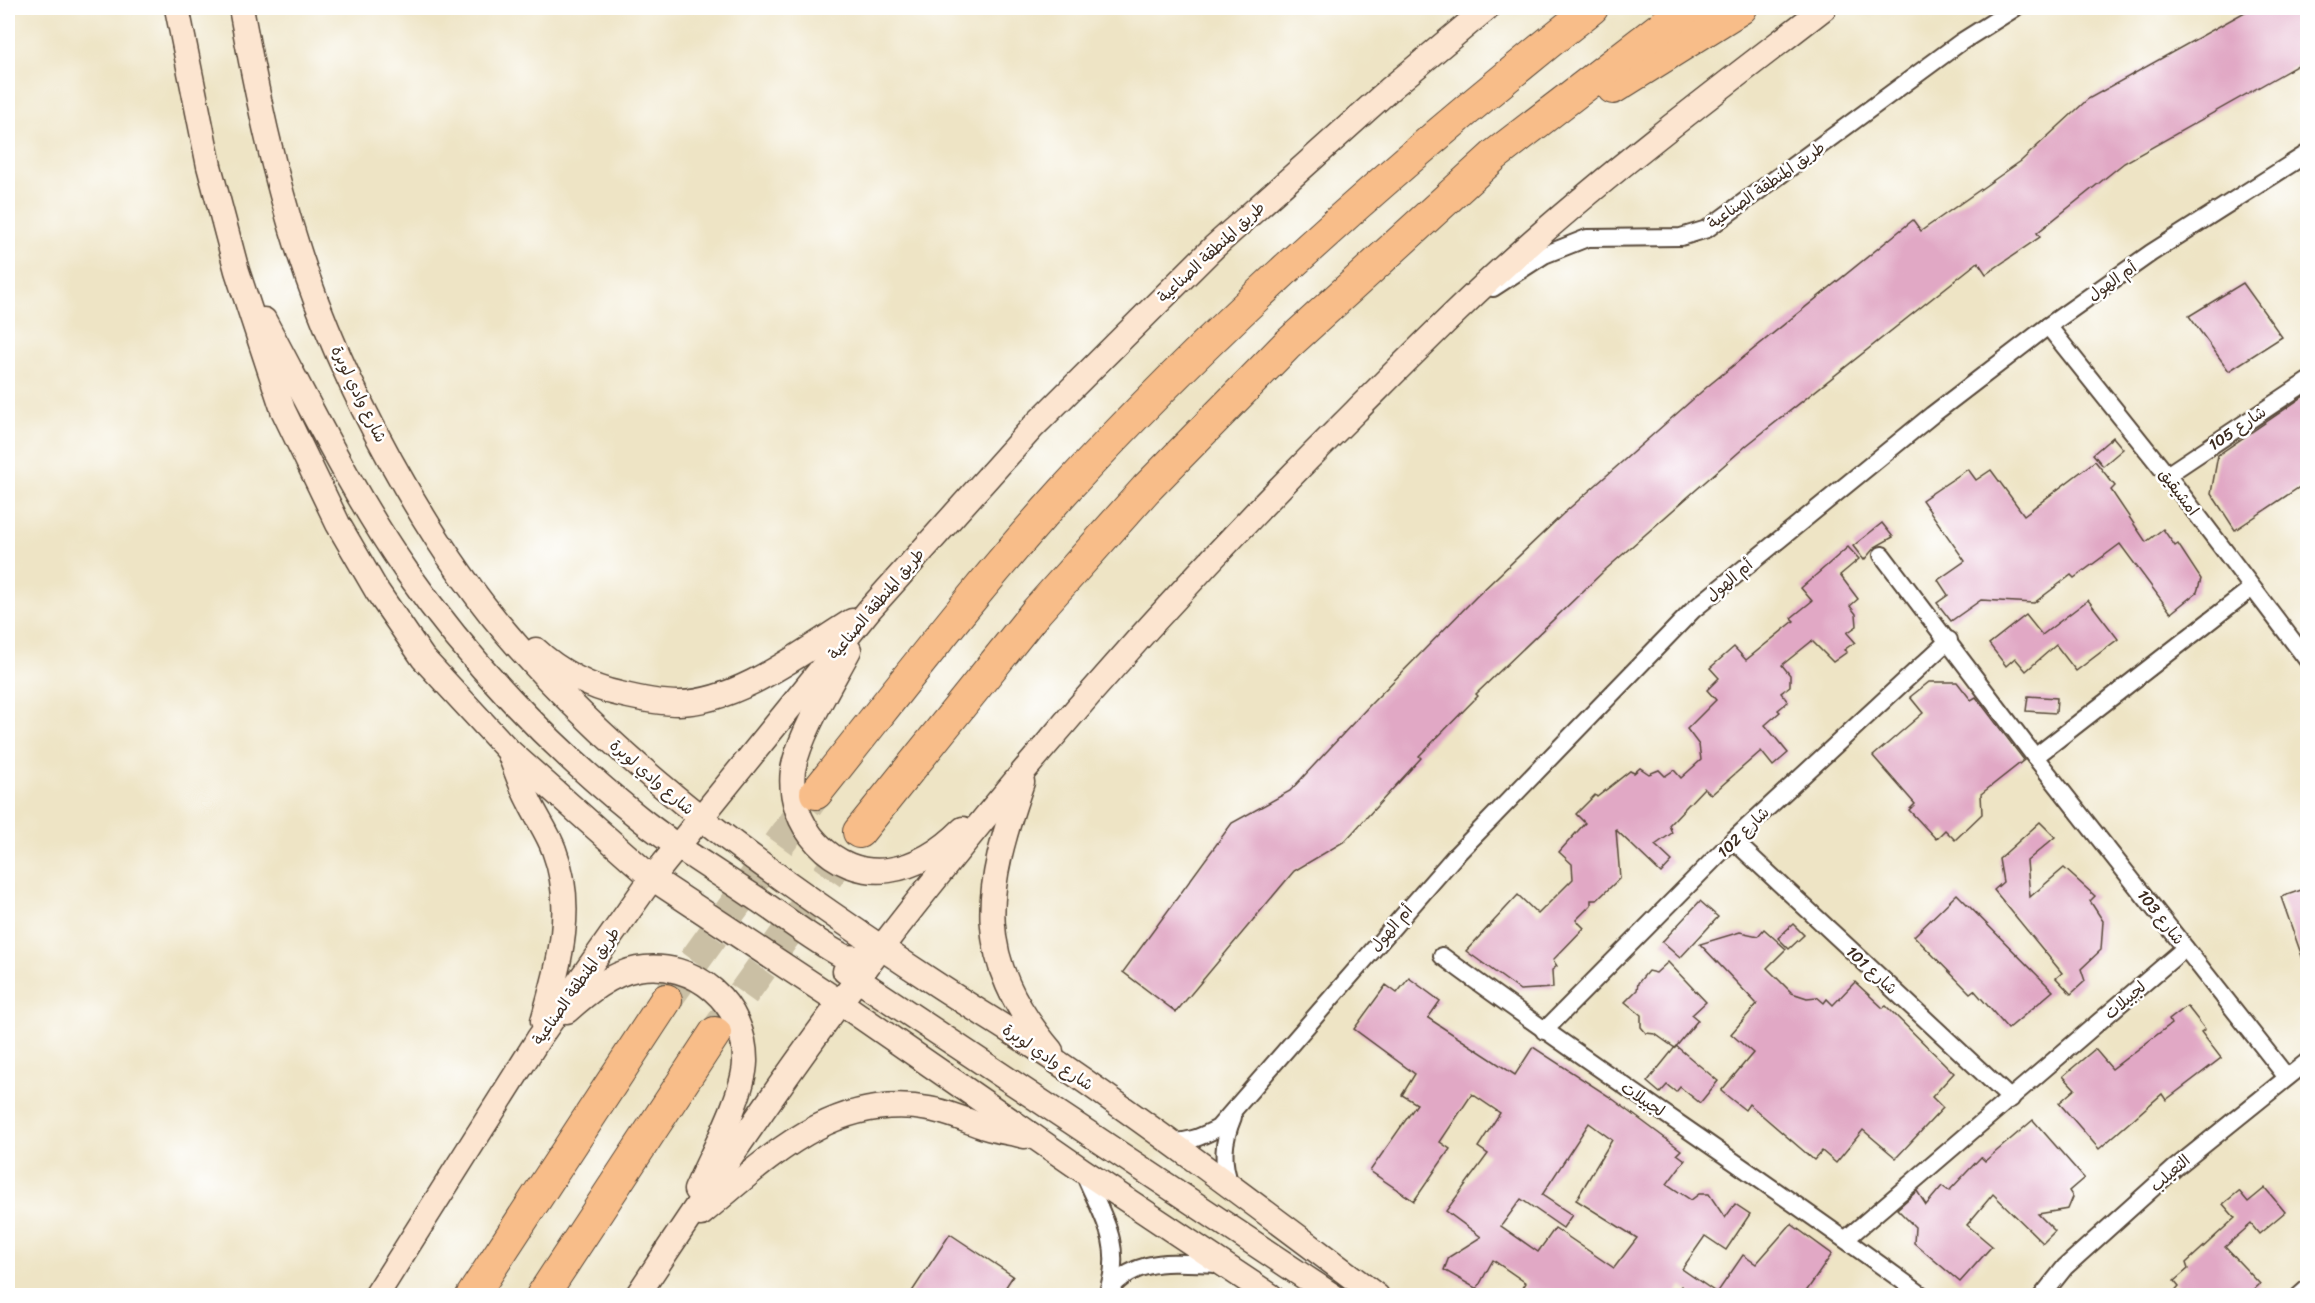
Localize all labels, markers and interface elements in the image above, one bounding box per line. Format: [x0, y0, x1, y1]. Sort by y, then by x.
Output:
street label: طريق المنطقة الصناعية [1701, 133, 1831, 237]
street label: طريق المنطقة الصناعية [1150, 194, 1272, 310]
street label: أم الهول [2081, 253, 2143, 309]
street label: شارع وادي لوبرة [323, 340, 395, 448]
street label: شارع 105 [2202, 398, 2272, 458]
street label: امشيقيق [2151, 462, 2207, 522]
street label: طريق المنطقة الصناعية [820, 541, 932, 667]
street label: أم الهول [1699, 551, 1759, 609]
street label: شارع وادي لوبرة [603, 732, 701, 822]
street label: شارع 102 [1710, 799, 1776, 865]
street label: شارع 103 [2130, 883, 2192, 951]
street label: أم الهول [1362, 898, 1420, 958]
street label: طريق المنطقة الصناعية [524, 921, 628, 1051]
street label: شارع 101 [1839, 938, 1905, 1002]
street label: لجبيلات [2097, 973, 2153, 1027]
street label: شارع وادي لوبرة [996, 1016, 1100, 1098]
street label: لجبيلات [1615, 1073, 1671, 1125]
street label: الثعيلب [2143, 1147, 2197, 1199]

